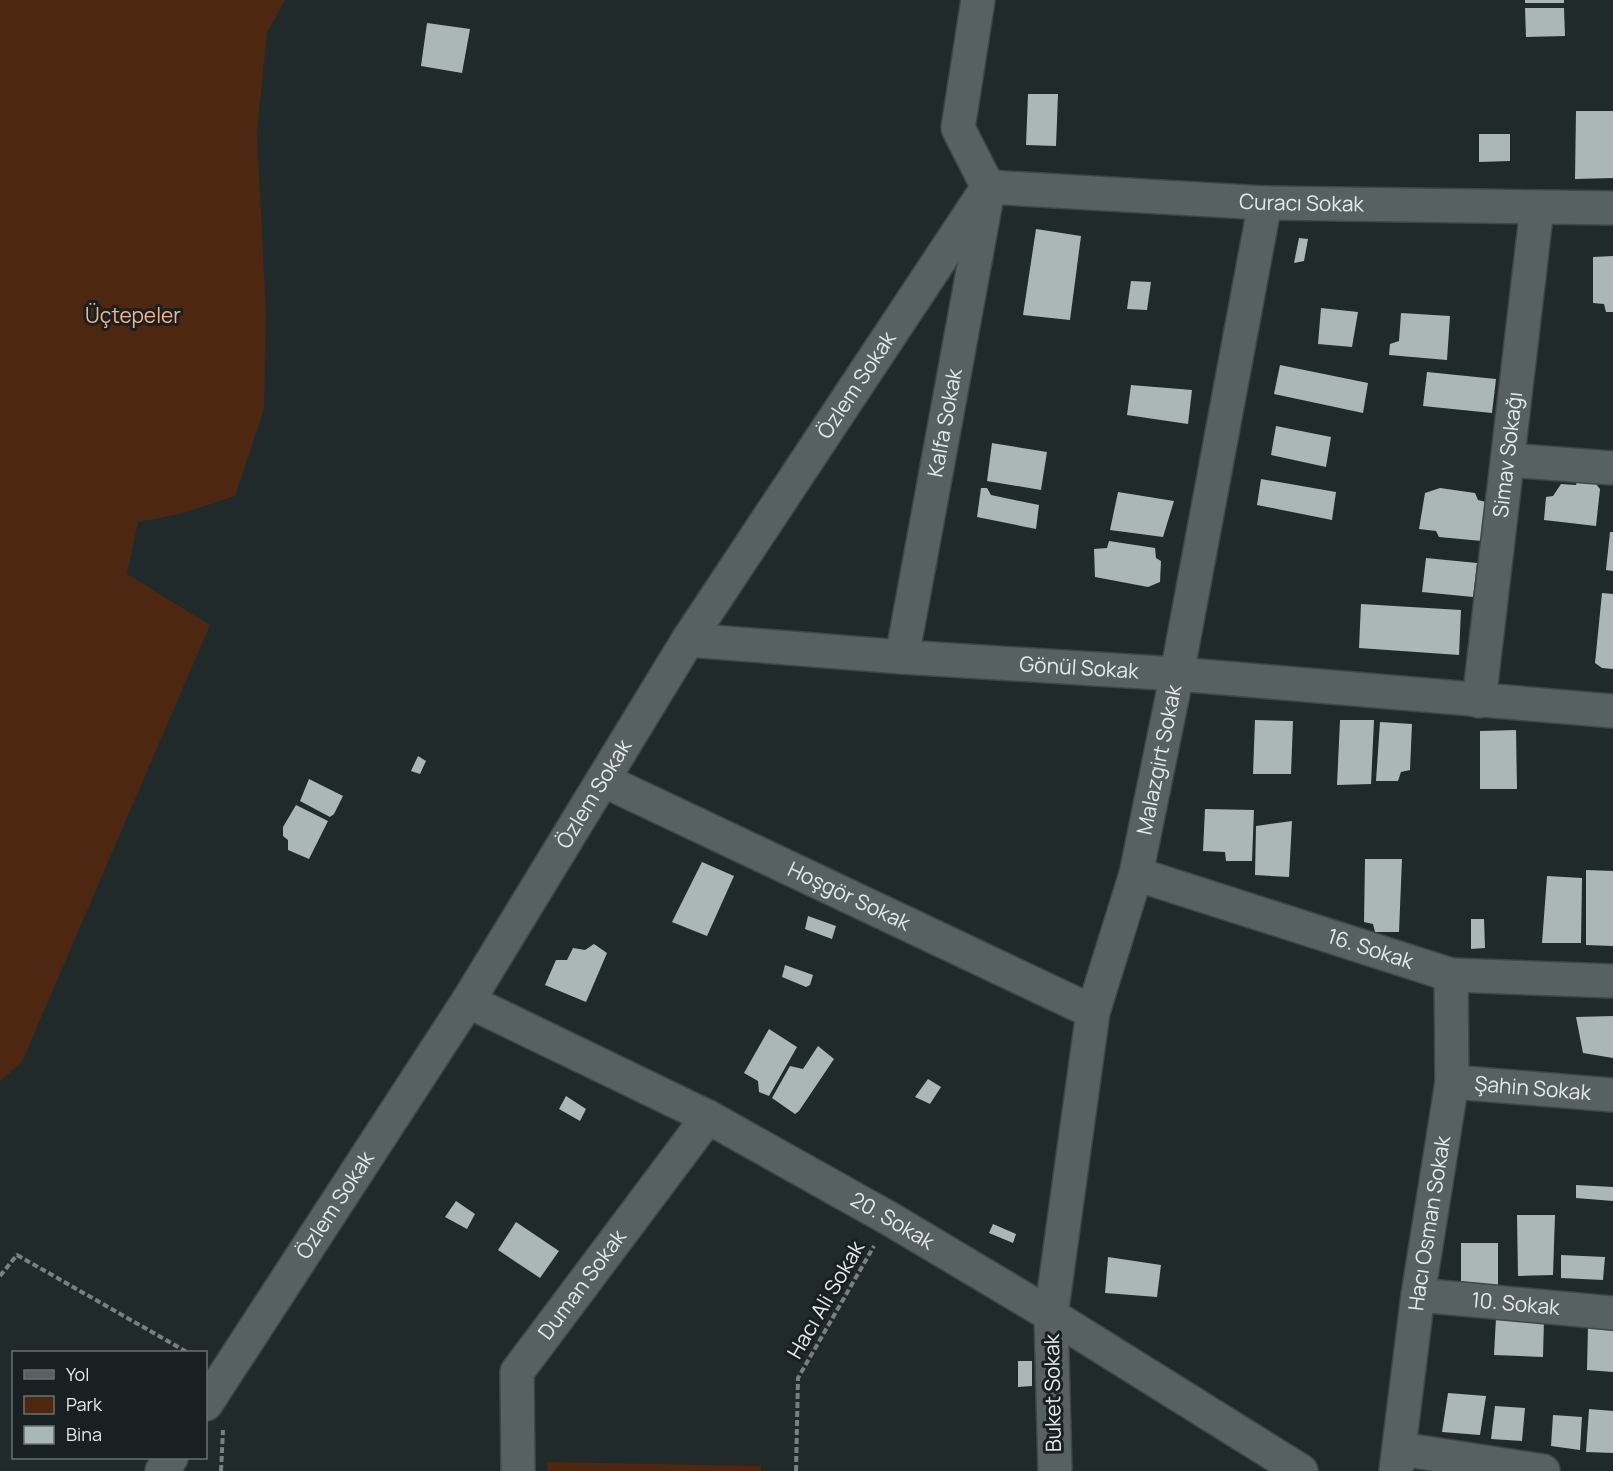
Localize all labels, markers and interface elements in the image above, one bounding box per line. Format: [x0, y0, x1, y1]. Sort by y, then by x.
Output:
street label: Curacı Sokak [1239, 187, 1365, 217]
park label: Üçtepeler [85, 301, 181, 329]
street label: Özlem Sokak [810, 325, 902, 444]
street label: Kalfa Sokak [920, 366, 968, 479]
street label: Simav Sokağı [1486, 390, 1528, 519]
street label: Gönül Sokak [1019, 649, 1140, 685]
street label: Malazgirt Sokak [1129, 682, 1188, 837]
street label: Özlem Sokak [549, 733, 638, 853]
street label: Hoşgör Sokak [784, 855, 916, 937]
street label: 16. Sokak [1324, 921, 1418, 975]
street label: Şahin Sokak [1474, 1069, 1593, 1106]
street label: Hacı Osman Sokak [1401, 1133, 1456, 1312]
street label: Özlem Sokak [289, 1145, 380, 1264]
street label: 20. Sokak [846, 1185, 940, 1256]
street label: Duman Sokak [531, 1223, 632, 1345]
street label: Hacı Ali Sokak [780, 1235, 870, 1364]
street label: 10. Sokak [1470, 1285, 1562, 1321]
street label: Buket Sokak [1037, 1333, 1067, 1452]
legend [12, 1351, 207, 1459]
text: Yol [66, 1362, 89, 1386]
text: Park [66, 1392, 103, 1416]
text: Bina [66, 1422, 102, 1446]

